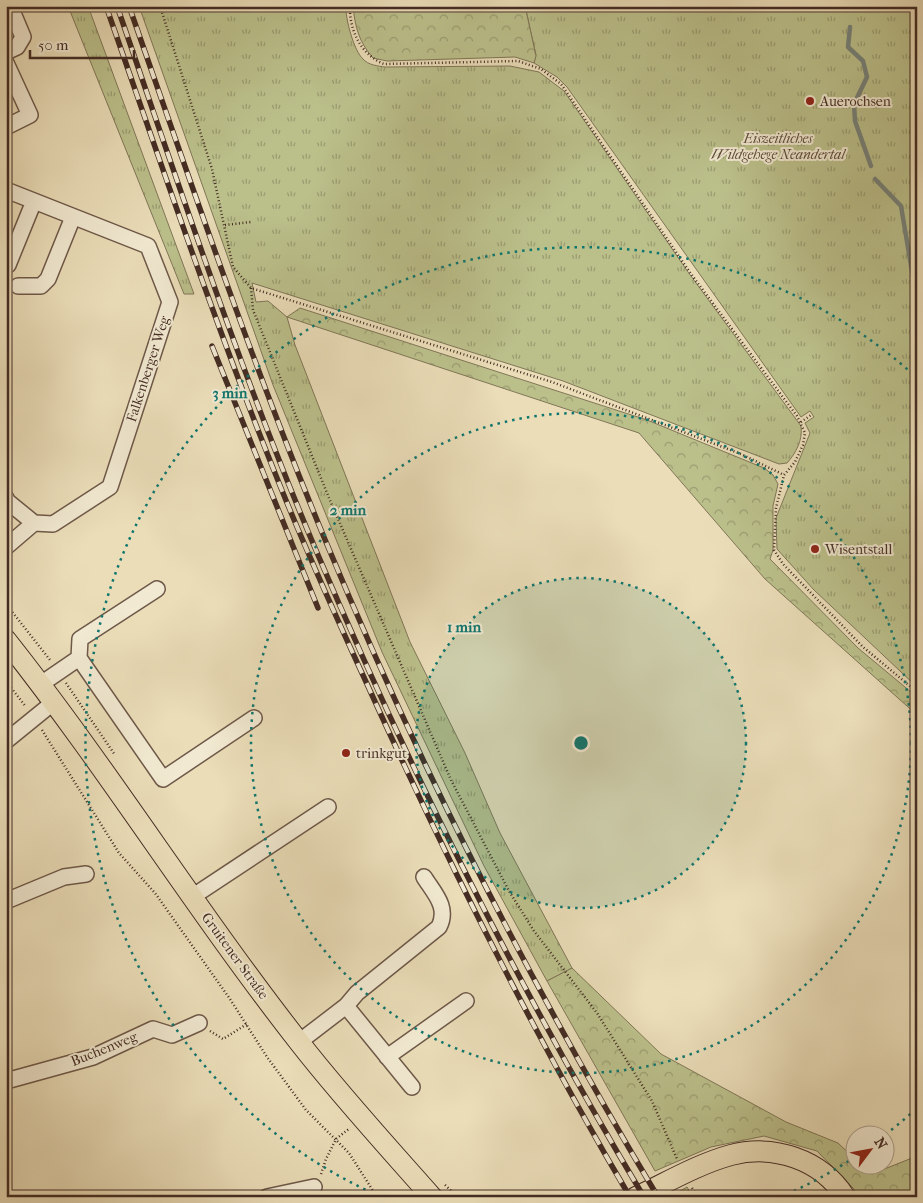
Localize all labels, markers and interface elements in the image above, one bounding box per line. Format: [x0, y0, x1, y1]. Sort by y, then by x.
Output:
scale bar [30, 28, 134, 60]
text: 50 m [38, 36, 69, 54]
place label: Auerochsen [819, 93, 891, 110]
marker: Auerochsen [804, 95, 816, 107]
park label: Eiszeitliches Wildgehege Neandertal [711, 130, 846, 163]
street label: Falkenberger Weg [123, 313, 173, 424]
text: 3 min [213, 384, 248, 402]
text: 2 min [330, 501, 367, 519]
place label: Wisentstall [824, 541, 892, 558]
marker: Wisentstall [809, 543, 821, 555]
text: 1 min [447, 618, 481, 636]
centre of rings [572, 734, 590, 752]
place label: trinkgut [356, 745, 407, 762]
marker: trinkgut [340, 747, 352, 759]
street label: Gruitener Straße [198, 909, 272, 1003]
street label: Buchenweg [68, 1028, 140, 1070]
north arrow [846, 1126, 896, 1176]
text: N [871, 1134, 891, 1153]

